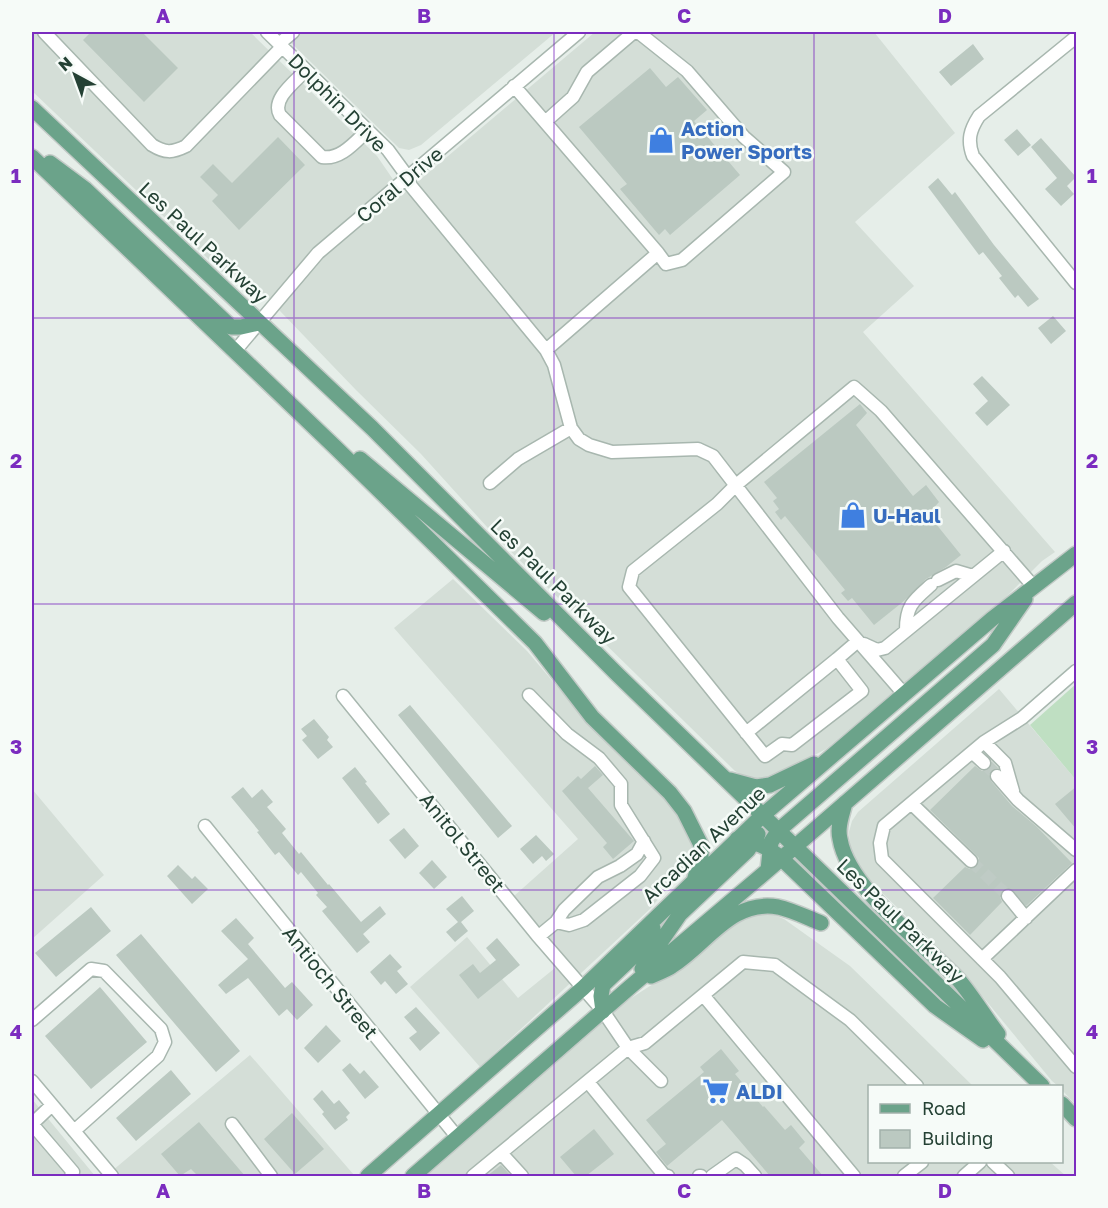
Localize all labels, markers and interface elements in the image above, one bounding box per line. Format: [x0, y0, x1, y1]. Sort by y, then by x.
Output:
text: A [156, 3, 170, 27]
text: B [417, 3, 431, 27]
text: C [677, 3, 691, 27]
text: D [938, 3, 952, 27]
north arrow [45, 45, 105, 105]
street label: Dolphin Drive [284, 48, 392, 156]
text: N [54, 52, 76, 75]
place label: Action Power Sports [681, 116, 812, 163]
shop icon: Action Power Sports [646, 125, 676, 155]
street label: Coral Drive [351, 141, 447, 227]
text: 1 [11, 163, 21, 187]
text: 1 [1087, 163, 1097, 187]
street label: Les Paul Parkway [135, 176, 273, 308]
text: 2 [10, 448, 22, 472]
text: 2 [1086, 448, 1098, 472]
shop icon: U-Haul [838, 500, 868, 530]
place label: U-Haul [873, 503, 941, 527]
street label: Les Paul Parkway [486, 513, 622, 649]
text: 3 [10, 734, 22, 758]
text: 3 [1086, 734, 1098, 758]
street label: Arcadian Avenue [636, 781, 770, 907]
street label: Anitol Street [415, 787, 511, 897]
street label: Les Paul Parkway [832, 853, 970, 987]
street label: Antioch Street [278, 921, 384, 1043]
text: 4 [10, 1019, 22, 1043]
text: 4 [1086, 1019, 1098, 1043]
supermarket icon: ALDI [701, 1076, 731, 1106]
place label: ALDI [736, 1079, 783, 1103]
legend [868, 1085, 1063, 1163]
text: Road [922, 1097, 966, 1119]
text: Building [922, 1127, 993, 1149]
text: A [156, 1178, 170, 1202]
text: B [417, 1178, 431, 1202]
text: C [677, 1178, 691, 1202]
text: D [938, 1178, 952, 1202]

